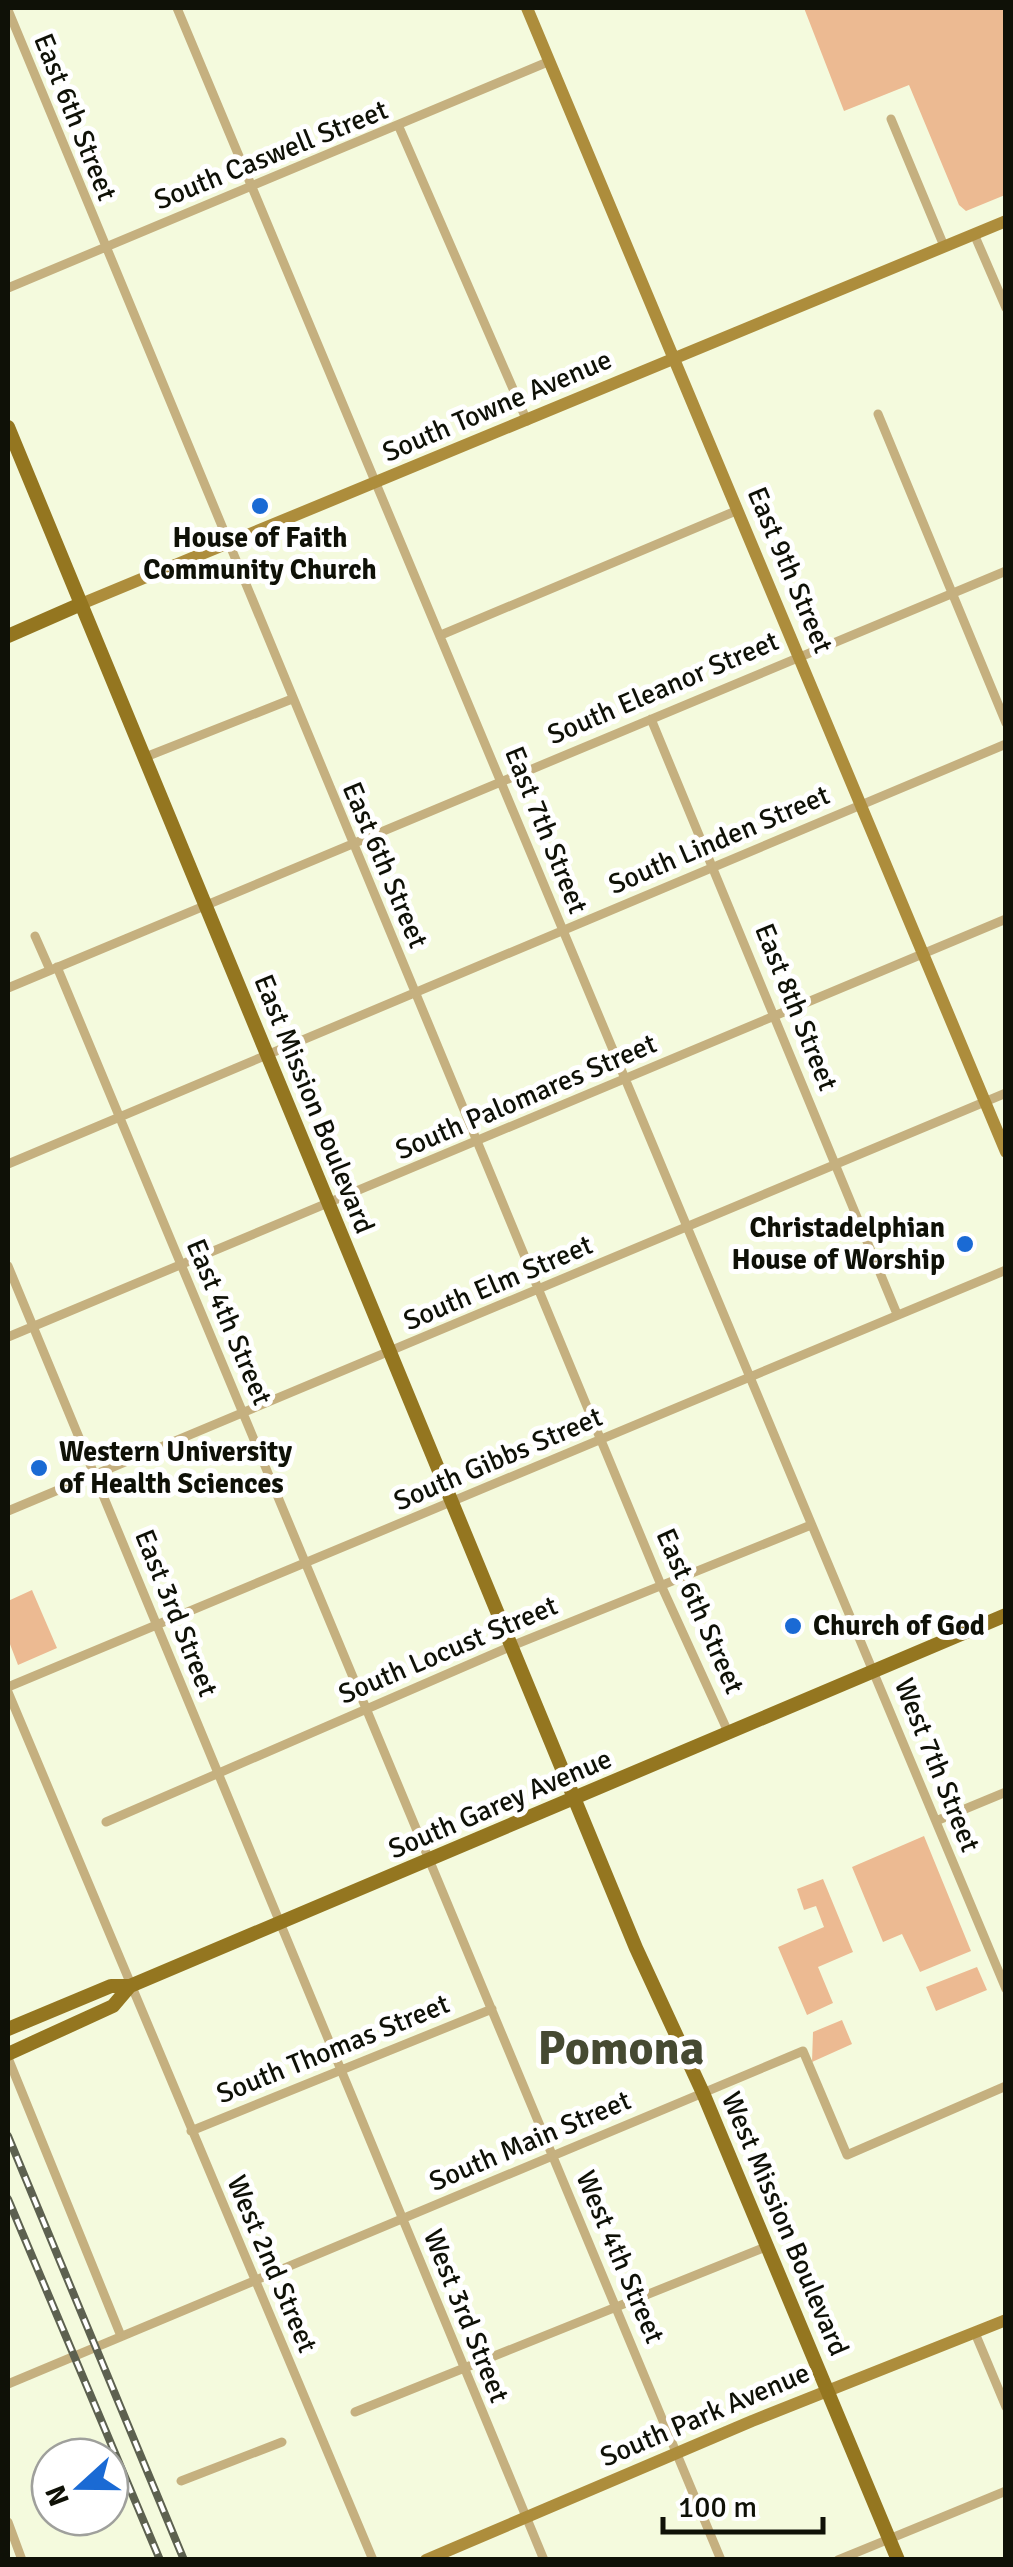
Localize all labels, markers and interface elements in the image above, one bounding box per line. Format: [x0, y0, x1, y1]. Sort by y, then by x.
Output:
street label: East 6th Street [26, 28, 124, 206]
street label: South Caswell Street [149, 93, 393, 217]
street label: South Towne Avenue [377, 342, 617, 470]
street label: East 9th Street [740, 482, 840, 658]
marker: House of Faith Community Church [249, 495, 271, 517]
place label: House of Faith Community Church [143, 521, 377, 587]
street label: South Eleanor Street [542, 624, 784, 752]
street label: East 7th Street [497, 741, 595, 919]
street label: East 6th Street [335, 777, 435, 953]
street label: South Linden Street [603, 778, 835, 902]
street label: East 8th Street [747, 918, 845, 1096]
street label: East Mission Boulevard [246, 969, 382, 1239]
street label: South Palomares Street [390, 1027, 662, 1167]
place label: Christadelphian House of Worship [731, 1211, 945, 1277]
street label: South Elm Street [398, 1228, 598, 1338]
marker: Christadelphian House of Worship [954, 1233, 976, 1255]
street label: East 4th Street [179, 1234, 279, 1410]
street label: South Gibbs Street [389, 1400, 608, 1518]
place label: Western University of Health Sciences [59, 1435, 292, 1501]
marker: Western University of Health Sciences [28, 1457, 50, 1479]
street label: East 6th Street [648, 1523, 752, 1699]
street label: East 3rd Street [127, 1524, 225, 1702]
street label: South Locust Street [333, 1588, 563, 1712]
place label: Church of God [813, 1609, 985, 1643]
marker: Church of God [782, 1615, 804, 1637]
street label: West 7th Street [887, 1673, 987, 1857]
street label: South Garey Avenue [383, 1742, 617, 1866]
street label: South Thomas Street [212, 1987, 455, 2111]
district label: Pomona [538, 2019, 705, 2078]
street label: South Main Street [424, 2083, 636, 2199]
street label: West Mission Boulevard [714, 2087, 856, 2361]
street label: West 4th Street [568, 2166, 672, 2349]
street label: West 2nd Street [219, 2170, 325, 2358]
street label: West 3rd Street [416, 2224, 516, 2408]
street label: South Park Avenue [595, 2356, 815, 2474]
north arrow [30, 2437, 130, 2537]
scale bar [663, 2472, 823, 2534]
text: N [38, 2480, 77, 2511]
text: 100 m [678, 2489, 757, 2526]

